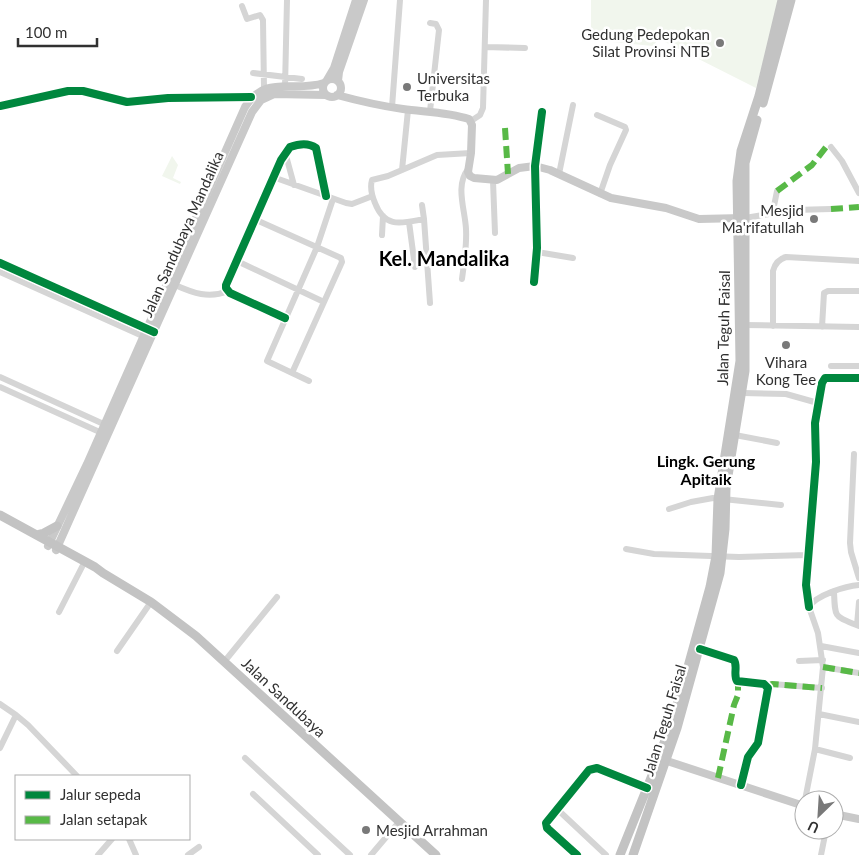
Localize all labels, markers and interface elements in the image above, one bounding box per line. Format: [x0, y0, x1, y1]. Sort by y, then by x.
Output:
scale bar [18, 15, 96, 47]
text: 100 m [25, 23, 67, 41]
place label: Gedung Pedepokan Silat Provinsi NTB [581, 25, 710, 60]
marker: Gedung Pedepokan Silat Provinsi NTB [714, 37, 726, 49]
place label: Universitas Terbuka [417, 69, 490, 104]
marker: Universitas Terbuka [401, 81, 413, 93]
street label: Jalan Sandubaya Mandalika [137, 148, 227, 320]
place label: Mesjid Ma'rifatullah [722, 201, 804, 236]
marker: Mesjid Ma'rifatullah [808, 213, 820, 225]
district label: Kel. Mandalika [379, 246, 509, 270]
street label: Jalan Teguh Faisal [713, 270, 733, 386]
marker: Vihara Kong Tee [780, 339, 792, 351]
place label: Vihara Kong Tee [756, 353, 816, 388]
district label: Lingk. Gerung Apitaik [657, 451, 756, 488]
street label: Jalan Sandubaya [238, 654, 330, 740]
street label: Jalan Teguh Faisal [639, 662, 689, 778]
legend [15, 775, 190, 840]
text: Jalur sepeda [60, 785, 141, 803]
north arrow [794, 790, 844, 840]
text: Jalan setapak [60, 810, 148, 828]
text: U [805, 817, 822, 837]
place label: Mesjid Arrahman [376, 821, 488, 839]
marker: Mesjid Arrahman [360, 824, 372, 836]

